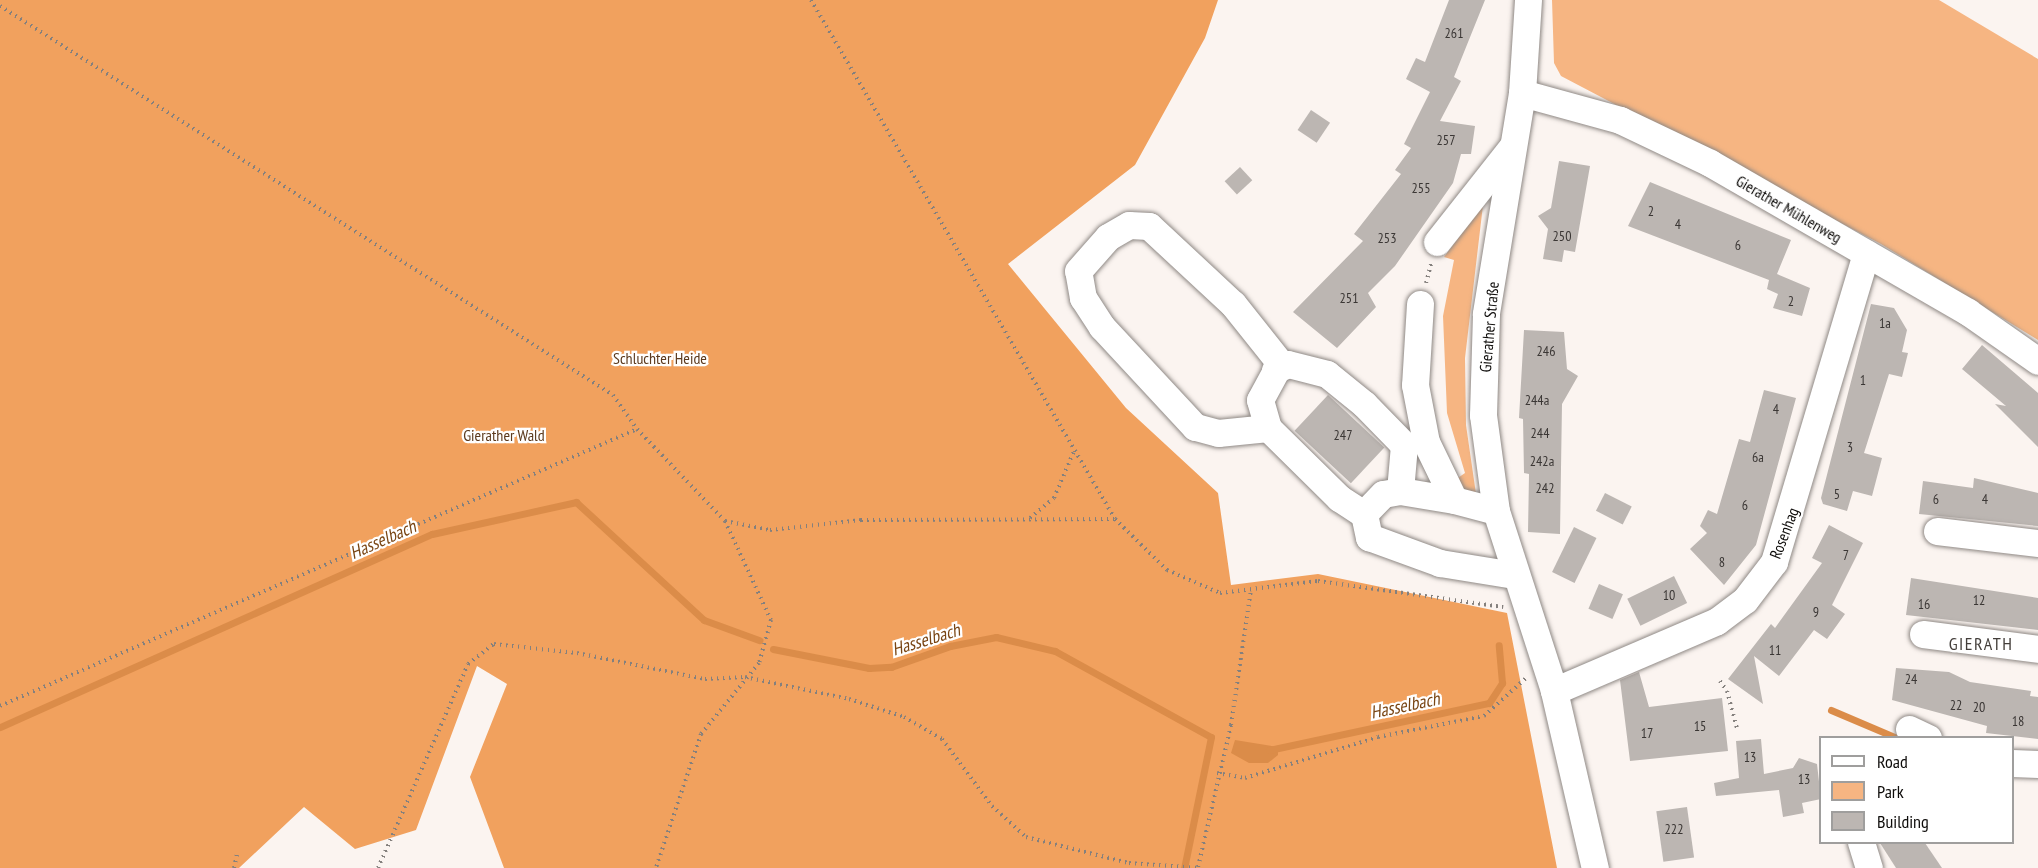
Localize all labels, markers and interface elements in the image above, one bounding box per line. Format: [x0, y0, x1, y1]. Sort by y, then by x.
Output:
house number: 261 [1445, 25, 1463, 41]
house number: 257 [1437, 132, 1455, 148]
street label: Gierather Mühlenweg [1733, 171, 1845, 247]
house number: 255 [1412, 180, 1430, 196]
house number: 2 [1648, 203, 1654, 219]
house number: 4 [1675, 216, 1681, 232]
house number: 250 [1553, 228, 1571, 244]
house number: 253 [1378, 230, 1396, 246]
house number: 6 [1735, 237, 1741, 253]
street label: Gierather Straße [1475, 281, 1503, 373]
house number: 251 [1340, 290, 1358, 306]
house number: 2 [1788, 293, 1794, 309]
house number: 1a [1879, 315, 1891, 331]
house number: 246 [1537, 343, 1555, 359]
park label: Schluchter Heide [613, 348, 707, 368]
house number: 1 [1860, 372, 1866, 388]
house number: 244a [1525, 392, 1549, 408]
house number: 4 [1773, 401, 1779, 417]
park label: Gierather Wald [463, 425, 545, 445]
house number: 244 [1531, 425, 1549, 441]
house number: 247 [1334, 427, 1352, 443]
house number: 3 [1847, 439, 1853, 455]
house number: 6a [1752, 449, 1764, 465]
house number: 242a [1530, 453, 1554, 469]
house number: 242 [1536, 480, 1554, 496]
house number: 5 [1834, 486, 1840, 502]
house number: 6 [1933, 491, 1939, 507]
house number: 4 [1982, 491, 1988, 507]
house number: 6 [1742, 497, 1748, 513]
street label: Rosenhag [1765, 505, 1803, 561]
water label: Hasselbach [347, 516, 419, 564]
house number: 7 [1843, 547, 1849, 563]
house number: 8 [1719, 554, 1725, 570]
house number: 10 [1663, 587, 1675, 603]
house number: 12 [1973, 592, 1985, 608]
house number: 16 [1918, 596, 1930, 612]
house number: 9 [1813, 604, 1819, 620]
water label: Hasselbach [889, 619, 963, 661]
district label: GIERATH [1949, 633, 2013, 655]
house number: 11 [1769, 642, 1781, 658]
house number: 24 [1905, 671, 1917, 687]
water label: Hasselbach [1369, 688, 1441, 724]
house number: 22 [1950, 697, 1962, 713]
house number: 20 [1973, 699, 1985, 715]
house number: 18 [2012, 713, 2024, 729]
house number: 15 [1694, 718, 1706, 734]
house number: 17 [1641, 725, 1653, 741]
legend [1819, 736, 2014, 844]
house number: 13 [1744, 749, 1756, 765]
text: Road [1877, 750, 1908, 773]
house number: 13 [1798, 771, 1810, 787]
text: Park [1877, 780, 1904, 803]
text: Building [1877, 810, 1929, 833]
house number: 222 [1665, 821, 1683, 837]

